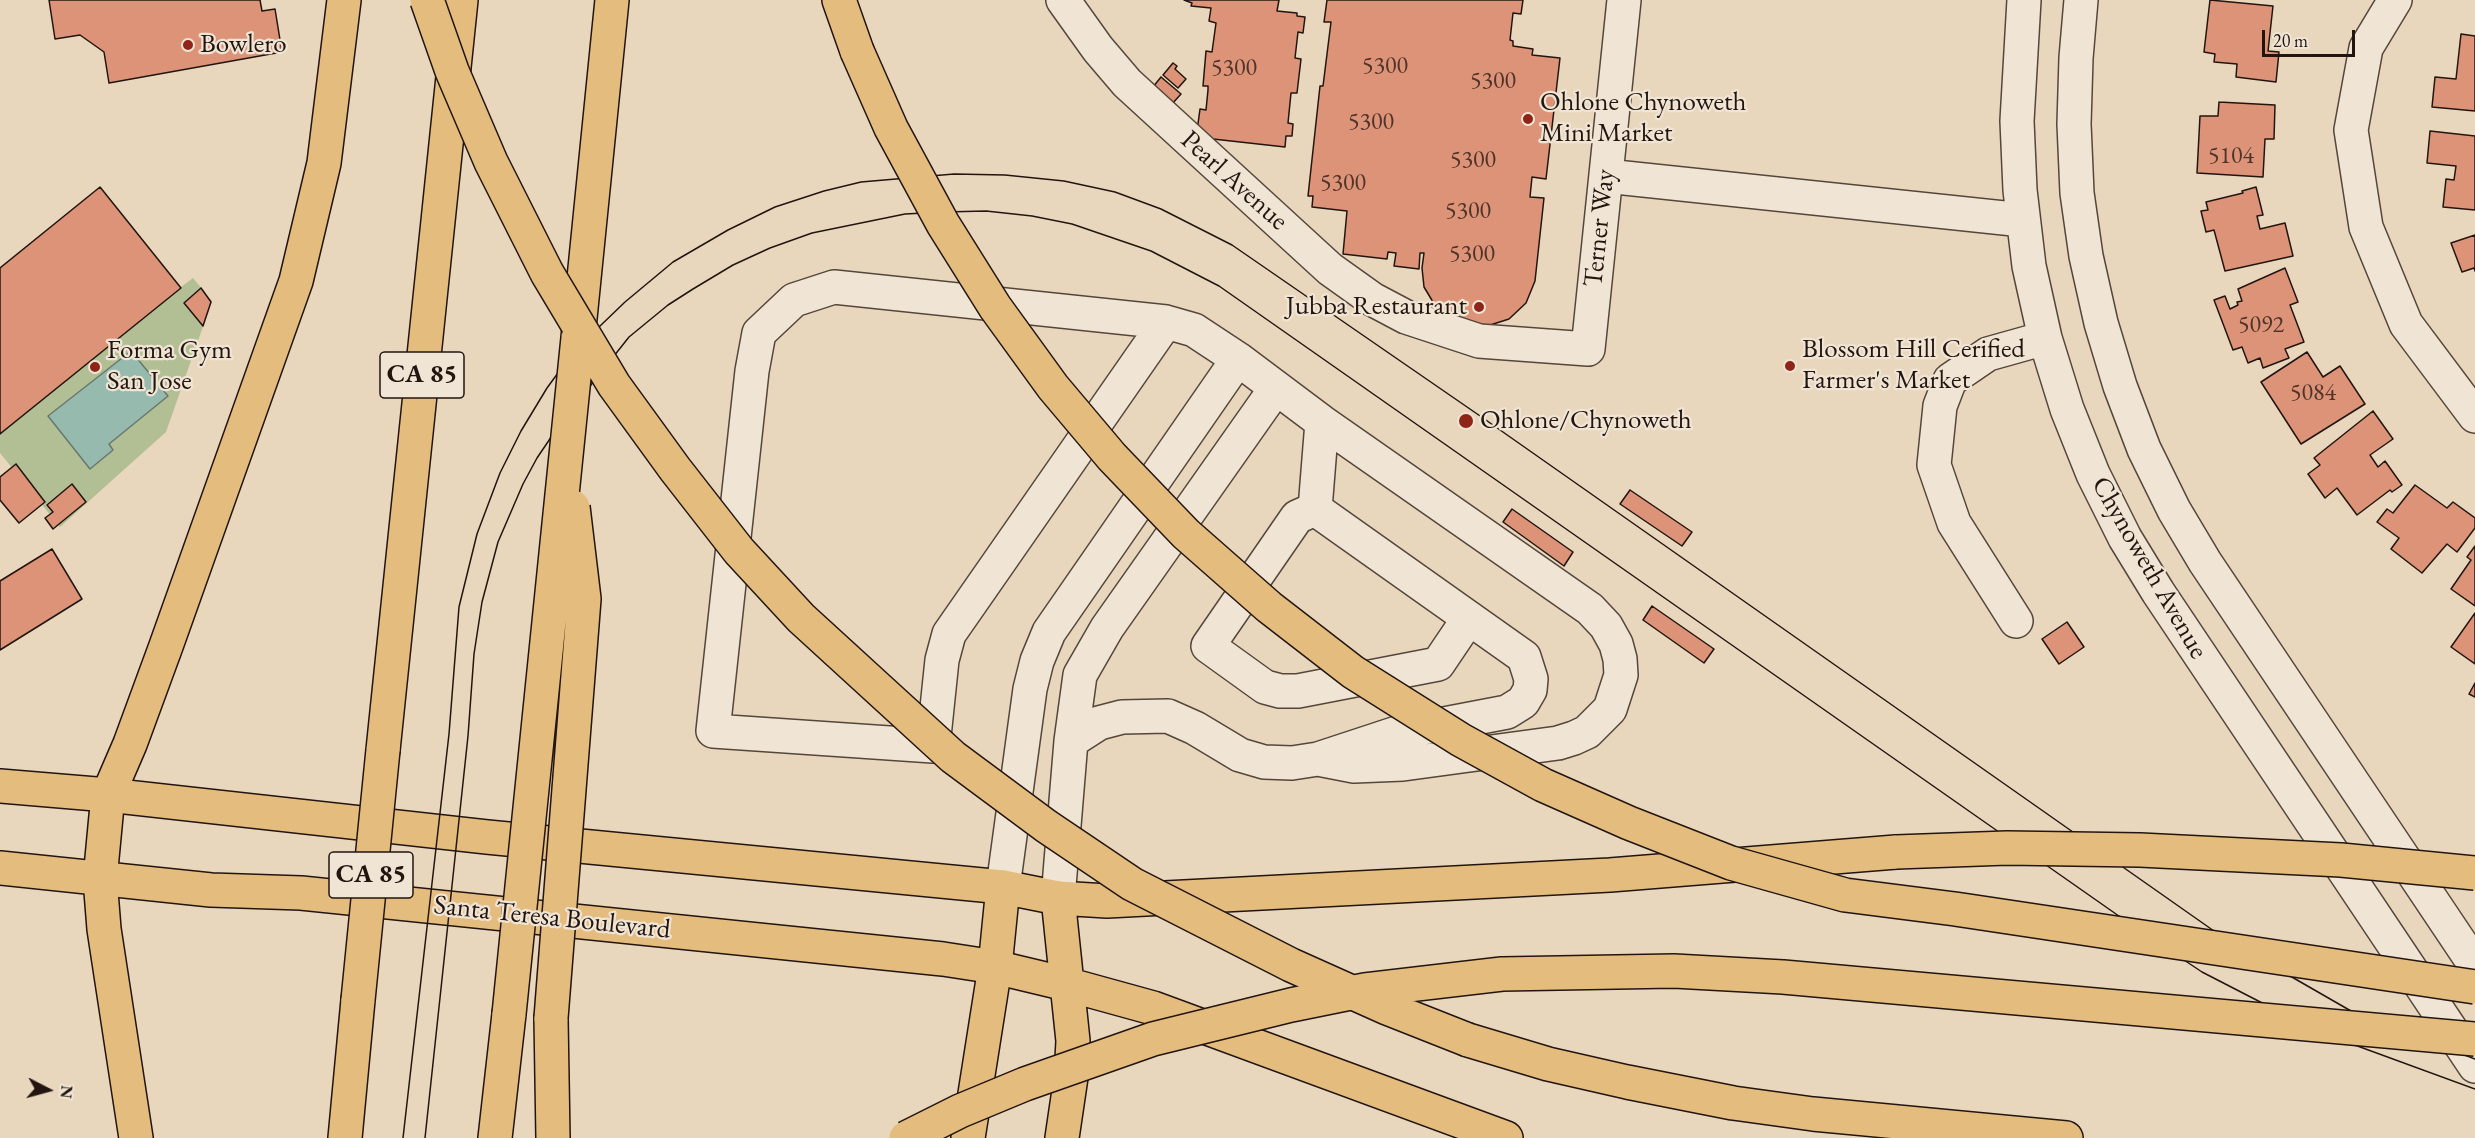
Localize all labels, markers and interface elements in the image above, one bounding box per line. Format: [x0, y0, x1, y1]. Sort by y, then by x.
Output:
scale bar [2265, 18, 2358, 56]
place label: Bowlero [200, 29, 287, 61]
text: 20 m [2273, 29, 2308, 52]
marker: Bowlero [181, 38, 195, 52]
house number: 5300 [1362, 52, 1408, 80]
house number: 5300 [1211, 54, 1257, 82]
house number: 5300 [1470, 67, 1516, 95]
place label: Ohlone Chynoweth Mini Market [1540, 87, 1746, 150]
house number: 5300 [1348, 108, 1394, 136]
marker: Ohlone Chynoweth Mini Market [1521, 112, 1535, 126]
street label: Pearl Avenue [1174, 124, 1294, 238]
house number: 5104 [2208, 142, 2254, 170]
house number: 5300 [1450, 146, 1496, 174]
street label: Terner Way [1578, 167, 1622, 289]
house number: 5300 [1320, 169, 1366, 197]
house number: 5300 [1445, 197, 1491, 225]
house number: 5300 [1449, 240, 1495, 268]
place label: Jubba Restaurant [1286, 291, 1467, 323]
marker: Jubba Restaurant [1472, 300, 1486, 314]
house number: 5092 [2238, 311, 2284, 339]
place label: Blossom Hill Cerified Farmer's Market [1802, 334, 2025, 397]
place label: Forma Gym San Jose [107, 335, 232, 398]
road number: CA 85 [380, 352, 464, 398]
marker: Blossom Hill Cerified Farmer's Market [1783, 359, 1797, 373]
marker: Forma Gym San Jose [88, 360, 102, 374]
house number: 5084 [2290, 379, 2336, 407]
place label: Ohlone/Chynoweth [1480, 405, 1692, 437]
marker: Ohlone/Chynoweth [1457, 412, 1475, 430]
street label: Chynoweth Avenue [2084, 471, 2214, 665]
road number: CA 85 [329, 852, 413, 898]
street label: Santa Teresa Boulevard [432, 889, 672, 947]
north arrow [18, 1060, 78, 1120]
text: N [55, 1084, 78, 1099]

